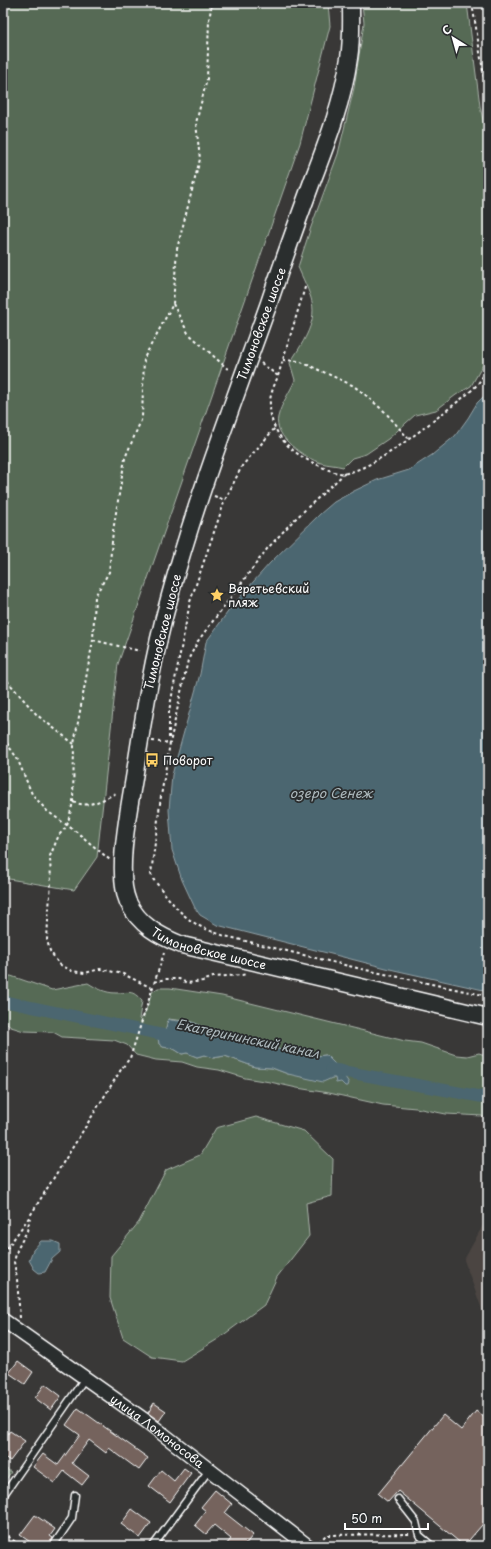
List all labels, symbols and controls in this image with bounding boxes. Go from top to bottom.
north arrow [433,18,473,58]
text: С [438,20,455,39]
street label: Тимоновское шоссе [232,265,290,383]
street label: Тимоновское шоссе [139,572,185,692]
place label: Веретьевский пляж [228,579,309,611]
place icon: Веретьевский пляж [209,587,225,603]
place label: Поворот [163,751,213,769]
bus stop icon: Поворот [144,752,160,768]
water label: озеро Сенеж [290,783,374,802]
street label: Тимоновское шоссе [148,923,268,974]
water label: Екатерининский канал [175,1014,321,1062]
street label: улица Ломоносова [107,1390,209,1472]
scale bar [345,1505,428,1531]
text: 50 m [351,1509,382,1527]

